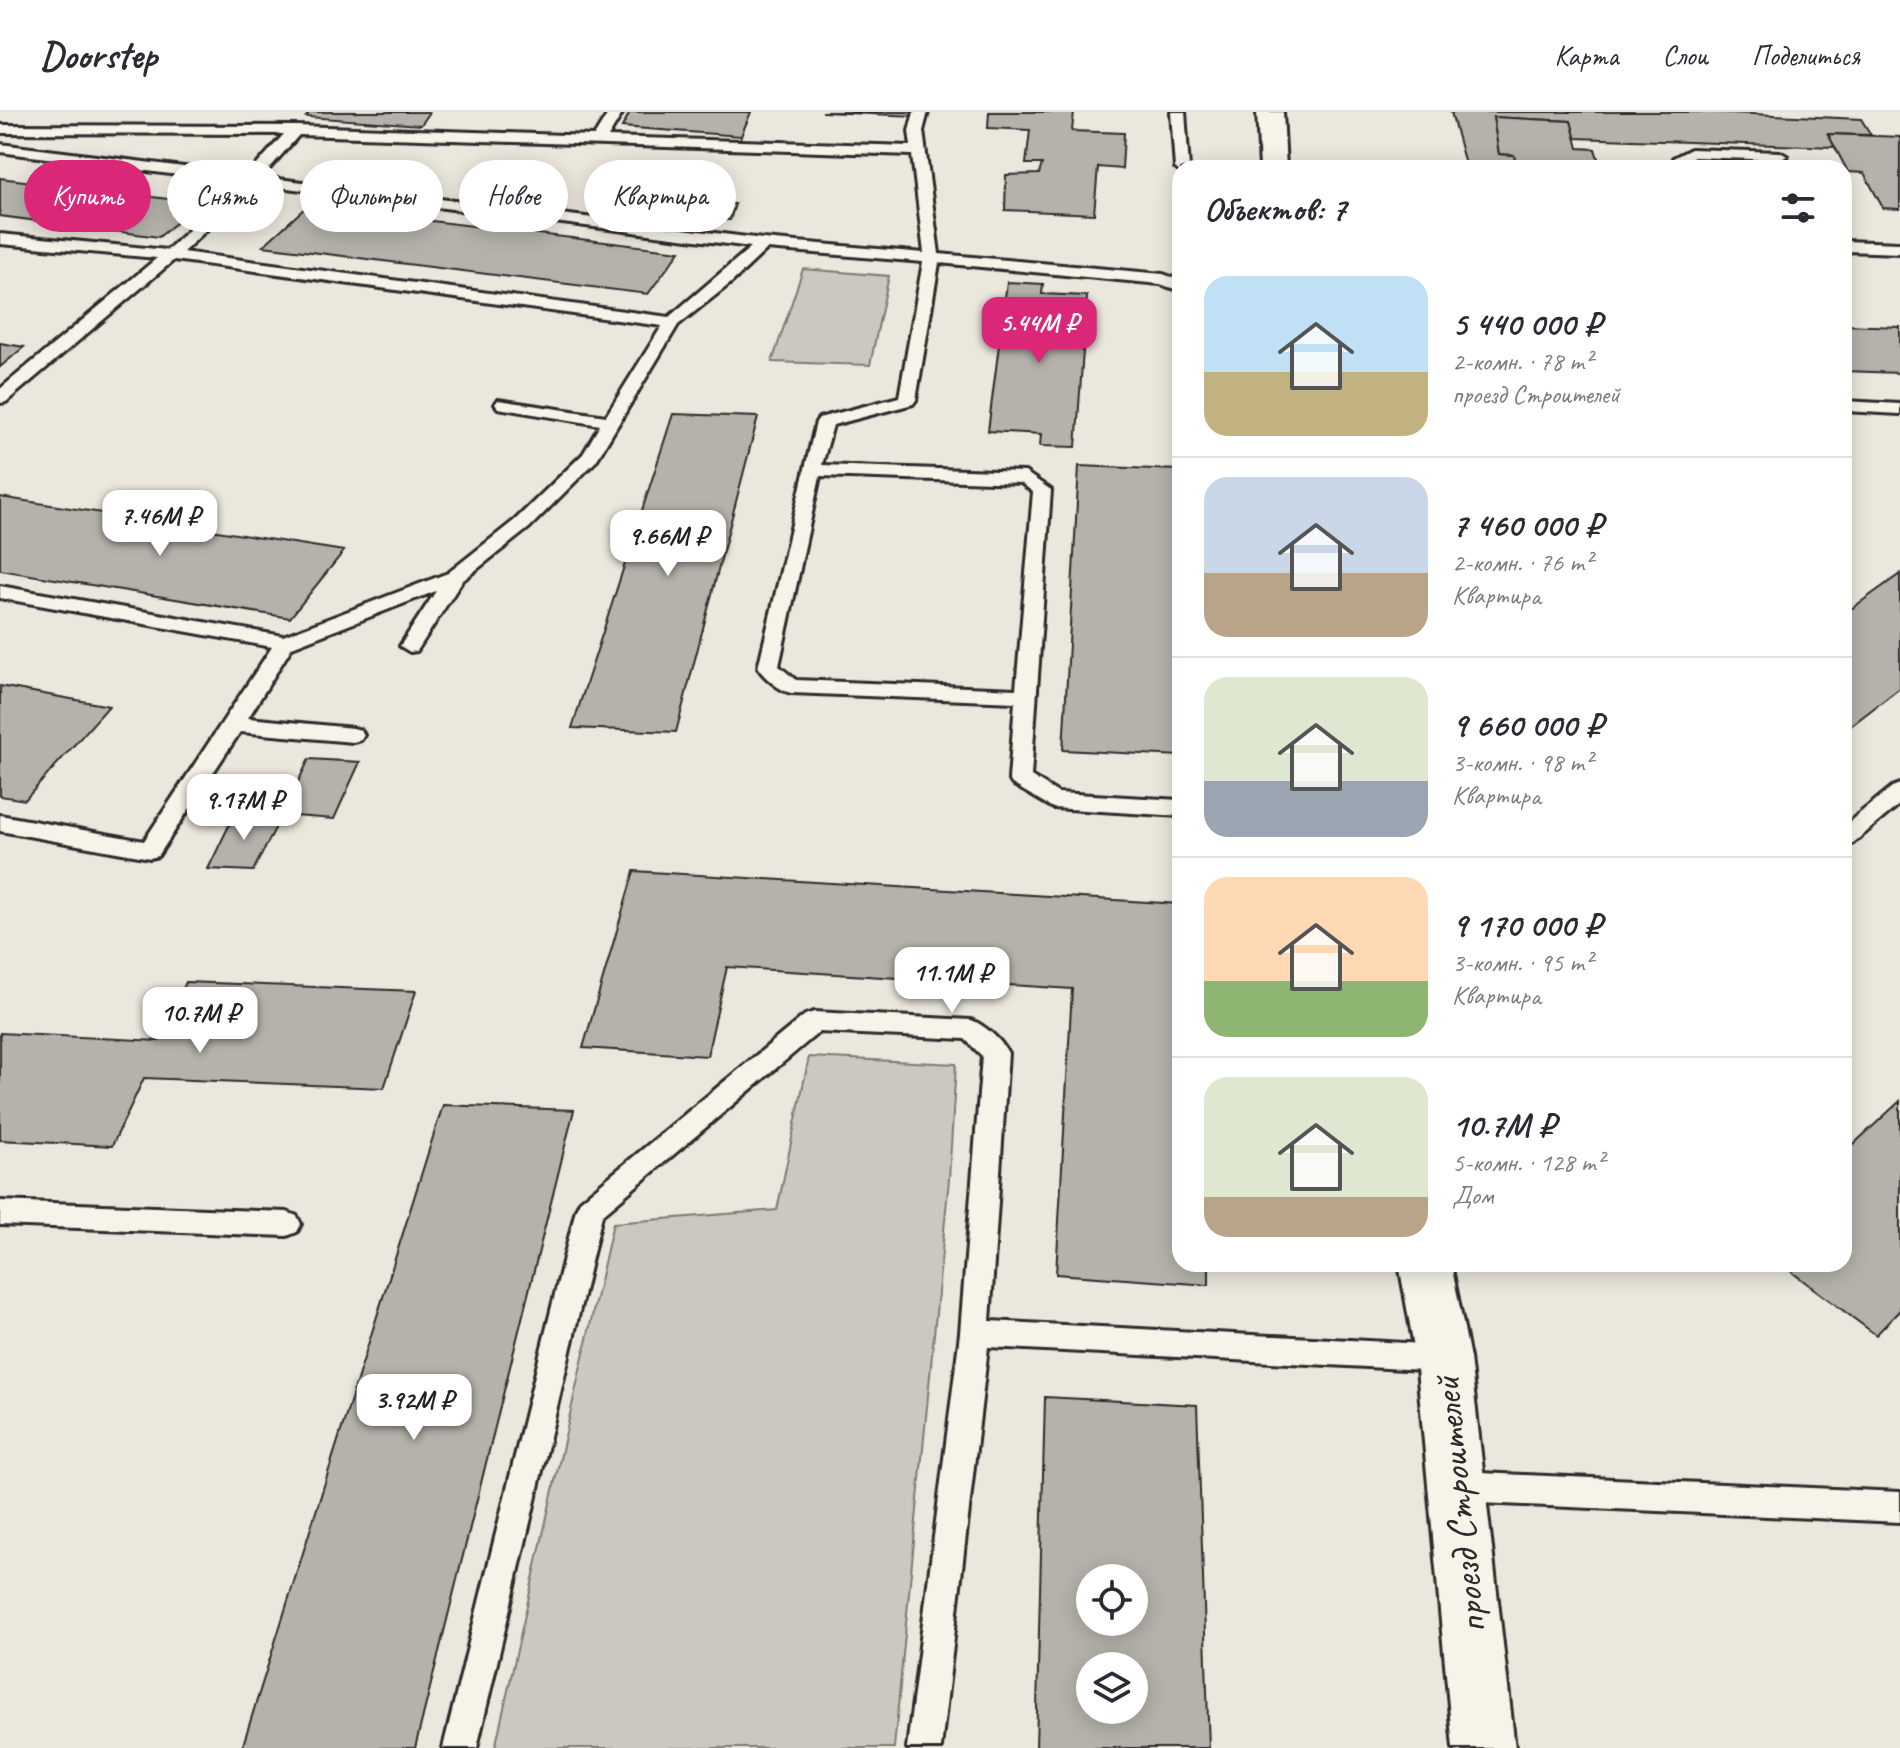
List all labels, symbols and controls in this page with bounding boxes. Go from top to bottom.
text: Doorstep [40,32,157,79]
text: Карта [1555,38,1619,73]
text: Слои [1663,38,1708,73]
text: Поделиться [1752,38,1860,73]
chip: Купить [24,160,151,232]
chip: Снять [167,160,284,232]
chip: Фильтры [300,160,443,232]
chip: Новое [459,160,568,232]
chip: Квартира [584,160,736,232]
icon: filters [1776,186,1820,230]
text: Объектов: 7 [1204,187,1346,230]
pin: 5.44M ₽ [965,297,1113,365]
text: 5 440 000 ₽ [1452,302,1601,345]
text: 5.44M ₽ [1000,306,1078,339]
icon: home [1268,308,1364,404]
text: 2-комн. · 78 m² [1452,345,1592,378]
text: проезд Строителей [1452,378,1620,411]
pin: 7.46M ₽ [86,490,234,558]
text: 7.46M ₽ [120,499,200,532]
text: 7 460 000 ₽ [1452,503,1602,546]
icon: home [1268,509,1364,605]
pin: 9.66M ₽ [594,510,742,578]
text: 9.66M ₽ [628,519,708,552]
text: 2-комн. · 76 m² [1452,546,1592,579]
text: Квартира [1452,579,1541,612]
text: 9 660 000 ₽ [1452,703,1602,746]
icon: home [1268,709,1364,805]
text: 3-комн. · 98 m² [1452,746,1592,779]
pin: 9.17M ₽ [170,774,318,842]
text: Квартира [1452,779,1541,812]
text: 9.17M ₽ [205,783,283,816]
text: 9 170 000 ₽ [1452,903,1601,946]
icon: home [1268,909,1364,1005]
text: 3-комн. · 95 m² [1452,946,1592,979]
pin: 11.1M ₽ [878,947,1026,1015]
text: 11.1M ₽ [913,956,991,989]
text: Квартира [1452,979,1541,1012]
pin: 10.7M ₽ [126,987,274,1055]
text: 10.7M ₽ [161,996,239,1029]
text: 10.7M ₽ [1452,1103,1555,1146]
icon: home [1268,1109,1364,1205]
text: 5-комн. · 128 m² [1452,1146,1604,1179]
text: Дом [1452,1179,1494,1212]
street label: проезд Строителей [1420,1372,1497,1636]
pin: 3.92M ₽ [340,1374,488,1442]
text: 3.92M ₽ [375,1383,453,1416]
map controls [1076,1564,1148,1724]
button: locate [1076,1564,1148,1636]
button: layers [1076,1652,1148,1724]

